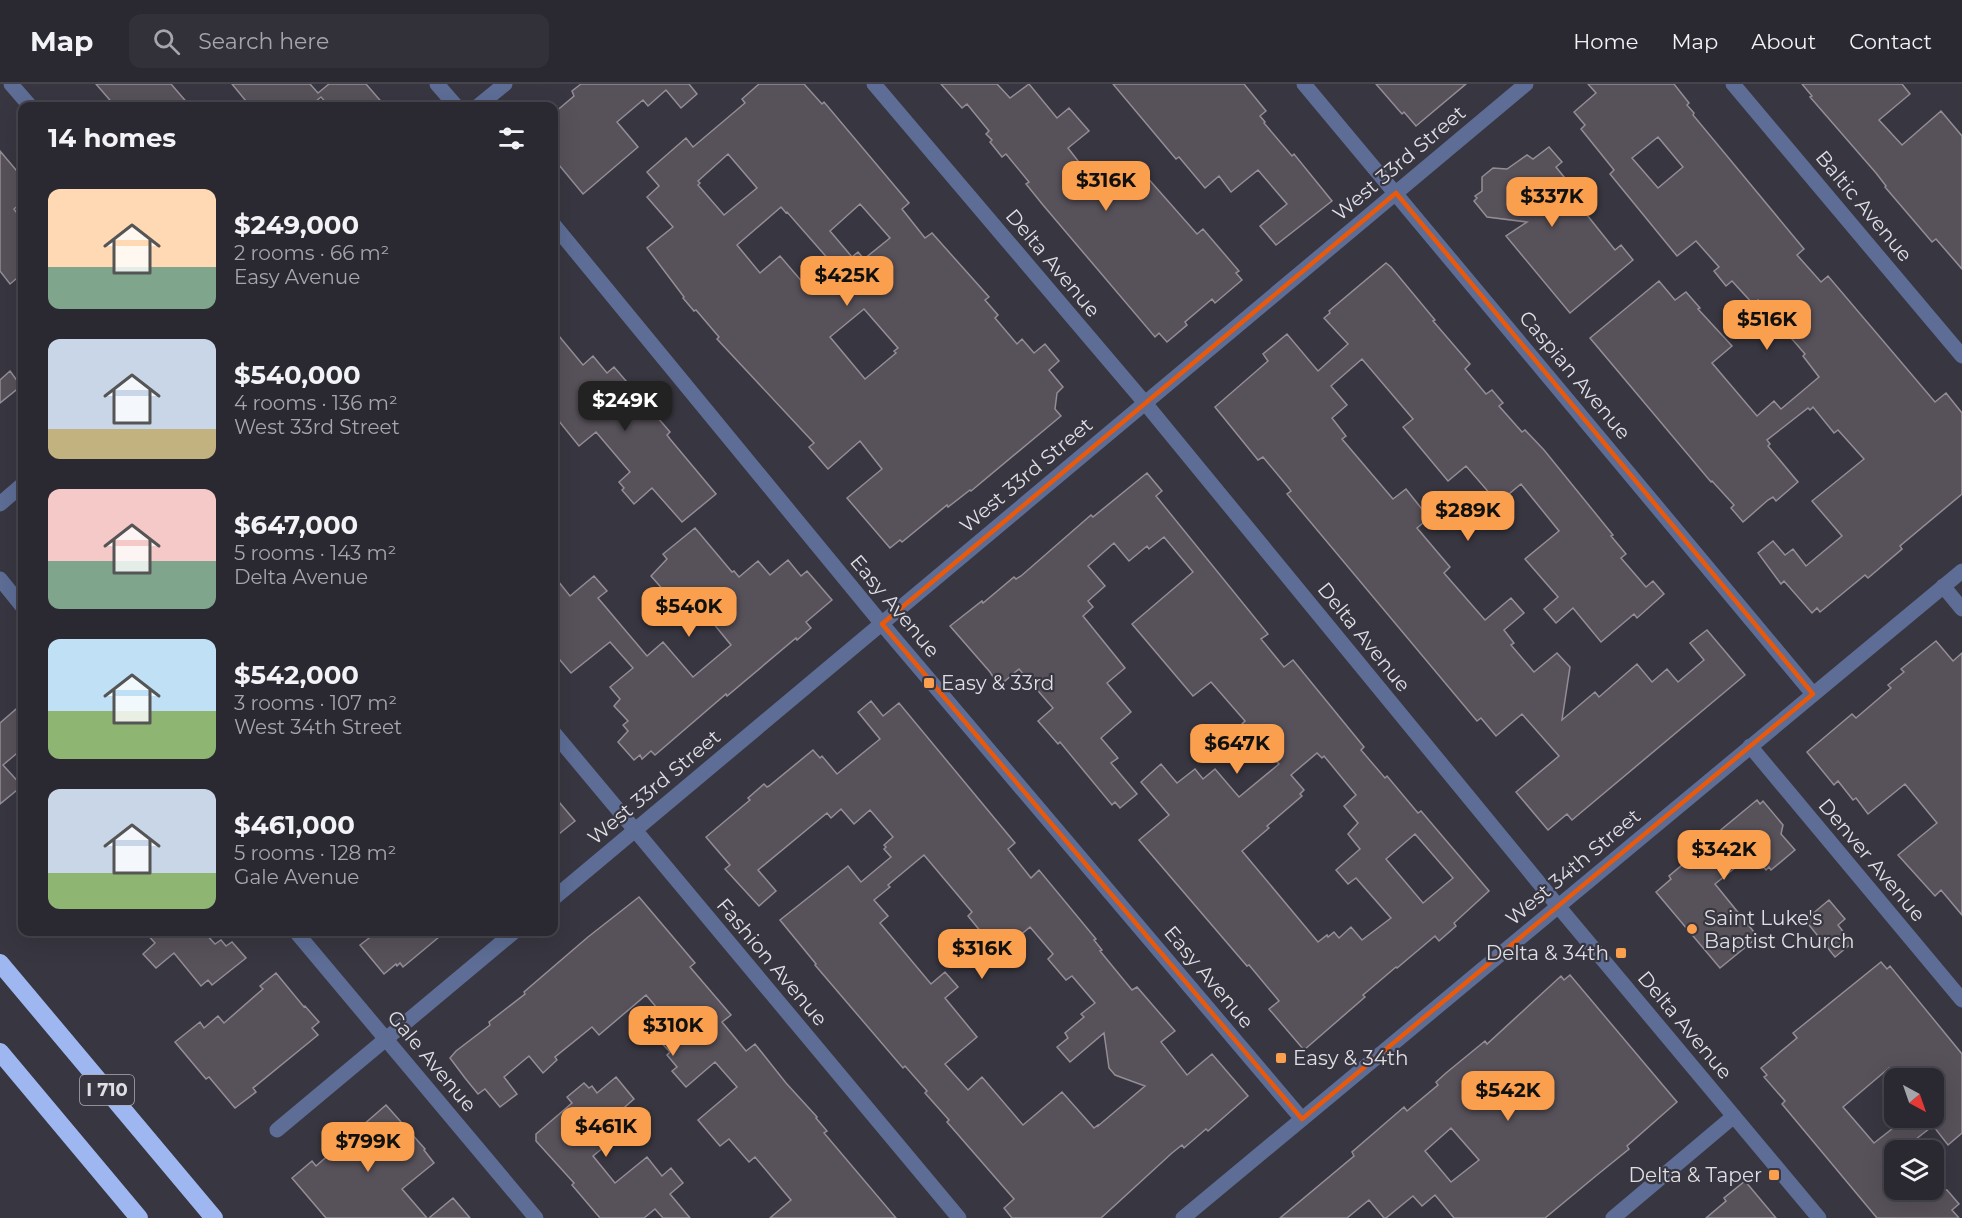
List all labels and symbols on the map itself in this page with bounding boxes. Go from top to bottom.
street label: West 33rd Street [1328,101,1470,225]
street label: Baltic Avenue [1811,146,1917,266]
pin: $316K [1064,161,1148,212]
pin: $337K [1510,177,1594,228]
street label: Delta Avenue [1001,204,1105,322]
pin: $425K [805,256,889,307]
pin: $516K [1725,300,1809,351]
street label: Caspian Avenue [1514,306,1636,444]
pin: $249K [583,381,667,432]
street label: West 33rd Street [955,413,1097,537]
pin: $289K [1426,491,1510,542]
street label: Easy Avenue [845,550,945,662]
street label: Delta Avenue [1312,577,1416,697]
pin: $540K [647,587,731,638]
place label: Easy & 33rd [941,671,1054,695]
marker: Easy & 33rd [922,676,936,690]
pin: $647K [1195,724,1279,775]
street label: West 33rd Street [583,725,725,849]
street label: Denver Avenue [1814,794,1930,926]
street label: West 34th Street [1501,804,1645,930]
pin: $342K [1682,830,1766,881]
street label: Fashion Avenue [712,893,832,1031]
place label: Saint Luke's Baptist Church [1704,906,1855,953]
street label: Easy Avenue [1159,921,1259,1033]
marker: Saint Luke's Baptist Church [1685,922,1699,936]
pin: $316K [940,929,1024,980]
place label: Delta & 34th [1486,941,1609,965]
marker: Delta & 34th [1614,946,1628,960]
street label: Delta Avenue [1633,966,1737,1084]
street label: Gale Avenue [382,1005,482,1117]
pin: $310K [631,1006,715,1057]
place label: Easy & 34th [1293,1046,1409,1070]
marker: Easy & 34th [1274,1051,1288,1065]
north arrow [1884,1068,1944,1128]
pin: $542K [1466,1071,1550,1122]
road number: I 710 [80,1075,134,1105]
pin: $461K [564,1107,648,1158]
pin: $799K [326,1122,410,1173]
place label: Delta & Taper [1628,1163,1762,1187]
marker: Delta & Taper [1767,1168,1781,1182]

